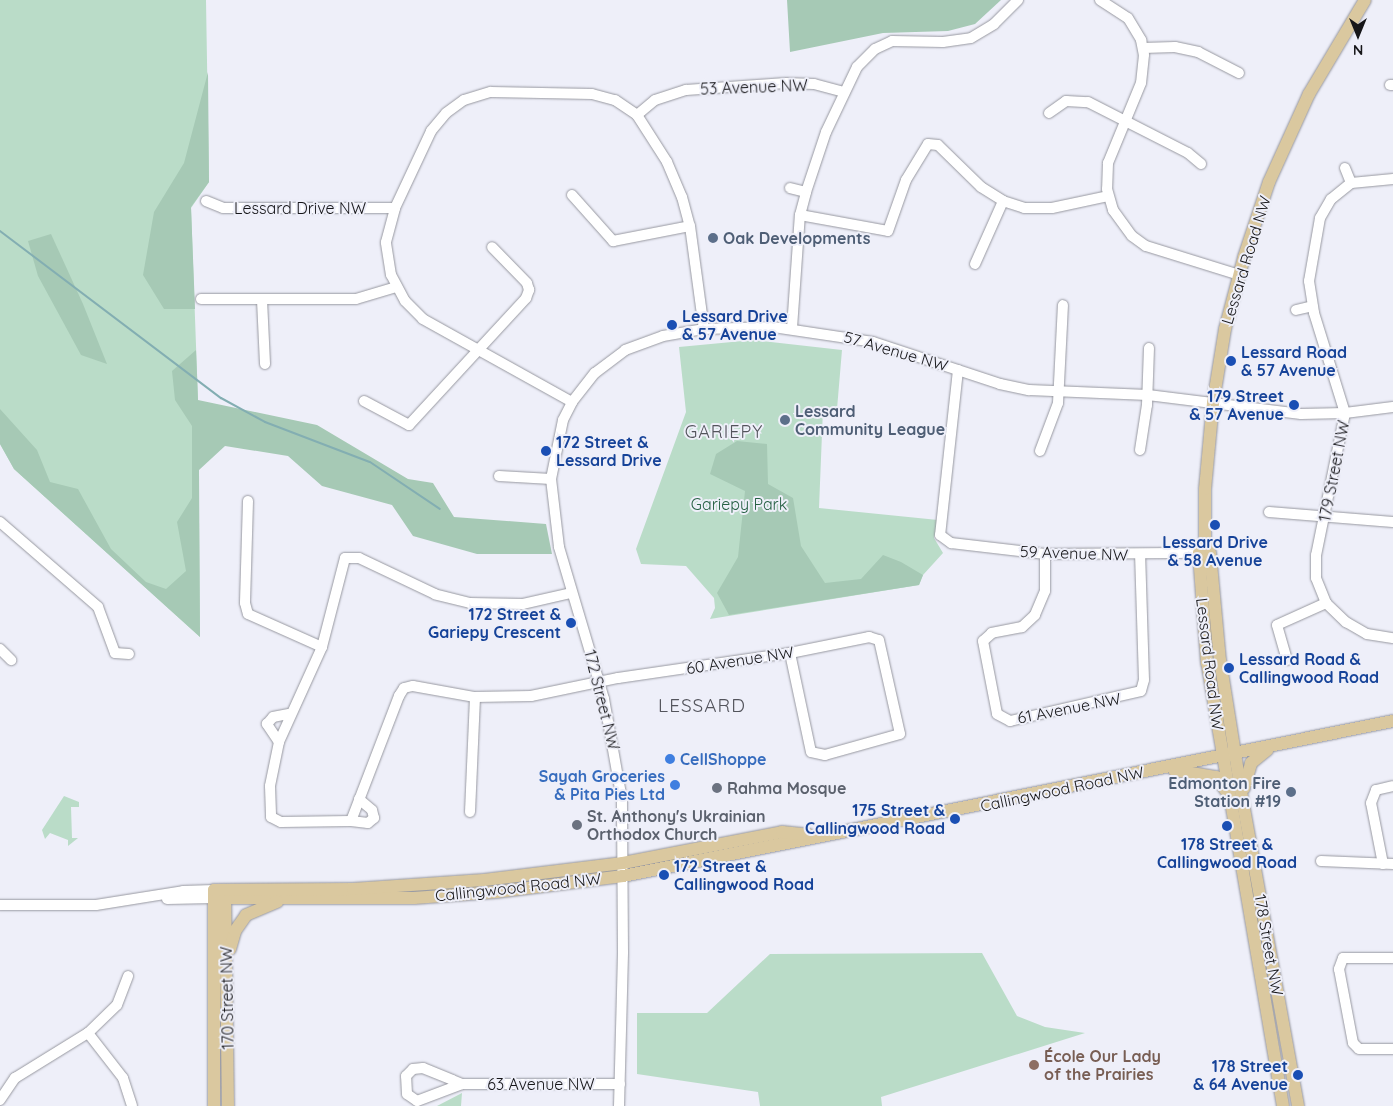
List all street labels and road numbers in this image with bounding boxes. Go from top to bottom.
street label: 53 Avenue NW [700,76,808,98]
street label: Lessard Road NW [1217,193,1275,327]
street label: Lessard Drive NW [234,198,366,218]
street label: 57 Avenue NW [842,327,950,375]
street label: 179 Street NW [1315,419,1353,523]
street label: 59 Avenue NW [1020,542,1128,564]
street label: Lessard Road NW [1192,597,1228,731]
street label: 60 Avenue NW [685,642,795,678]
street label: 172 Street NW [580,648,624,752]
street label: 61 Avenue NW [1016,689,1122,727]
street label: Callingwood Road NW [978,762,1146,816]
street label: Callingwood Road NW [434,869,602,905]
street label: 178 Street NW [1251,893,1287,997]
street label: 170 Street NW [217,946,237,1050]
street label: 63 Avenue NW [487,1074,595,1094]

